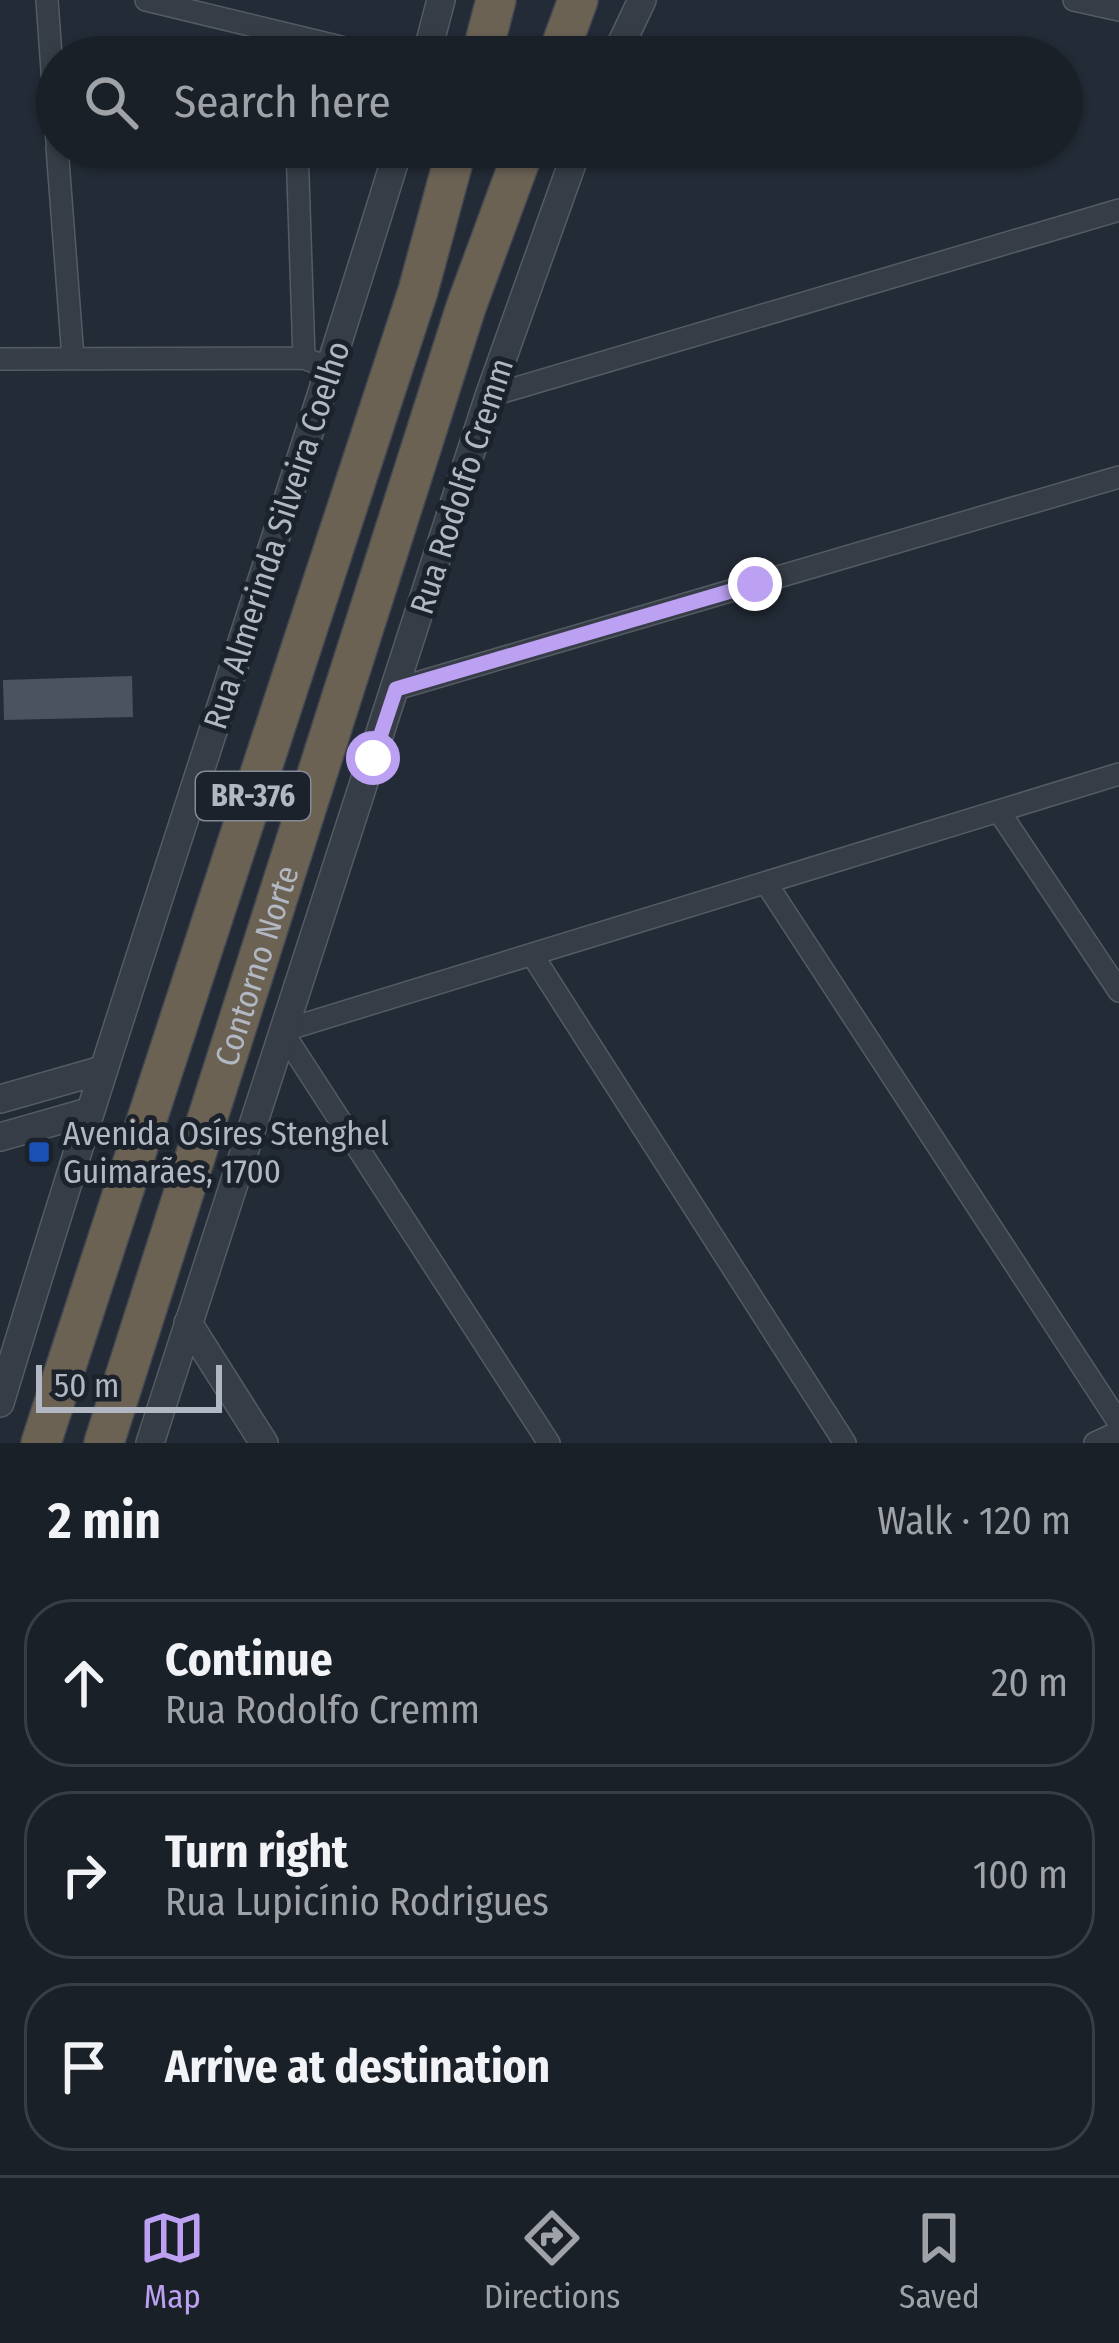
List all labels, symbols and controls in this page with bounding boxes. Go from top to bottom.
search box [36,36,1083,168]
icon: search [78,69,144,135]
text: Search here [174,75,391,129]
street label: Rua Almerinda Silveira Coelho [195,336,359,734]
street label: Rua Rodolfo Cremm [402,353,522,619]
route end [728,557,782,611]
route start [346,731,400,785]
road number: BR-376 [196,772,310,820]
street label: Contorno Norte [206,861,308,1071]
place label: Avenida Osíres Stenghel Guimarães, 1700 [63,1114,389,1192]
marker: Avenida Osíres Stenghel Guimarães, 1700 [26,1139,52,1165]
scale bar [36,1359,222,1412]
text: 50 m [54,1366,119,1406]
text: 2 min [48,1490,161,1552]
text: Walk · 120 m [877,1498,1071,1544]
text: Continue [165,1633,333,1687]
icon: ahead [51,1650,117,1716]
text: 20 m [991,1660,1068,1706]
text: Rua Rodolfo Cremm [165,1687,480,1733]
text: Turn right [165,1825,348,1879]
icon: right [51,1842,117,1908]
text: 100 m [973,1852,1068,1898]
text: Rua Lupicínio Rodrigues [165,1879,549,1925]
icon: arrive [51,2034,117,2100]
text: Arrive at destination [165,2040,550,2094]
tab: Map [139,2205,205,2317]
tab: Directions [484,2205,620,2317]
tab: Saved [899,2205,980,2317]

